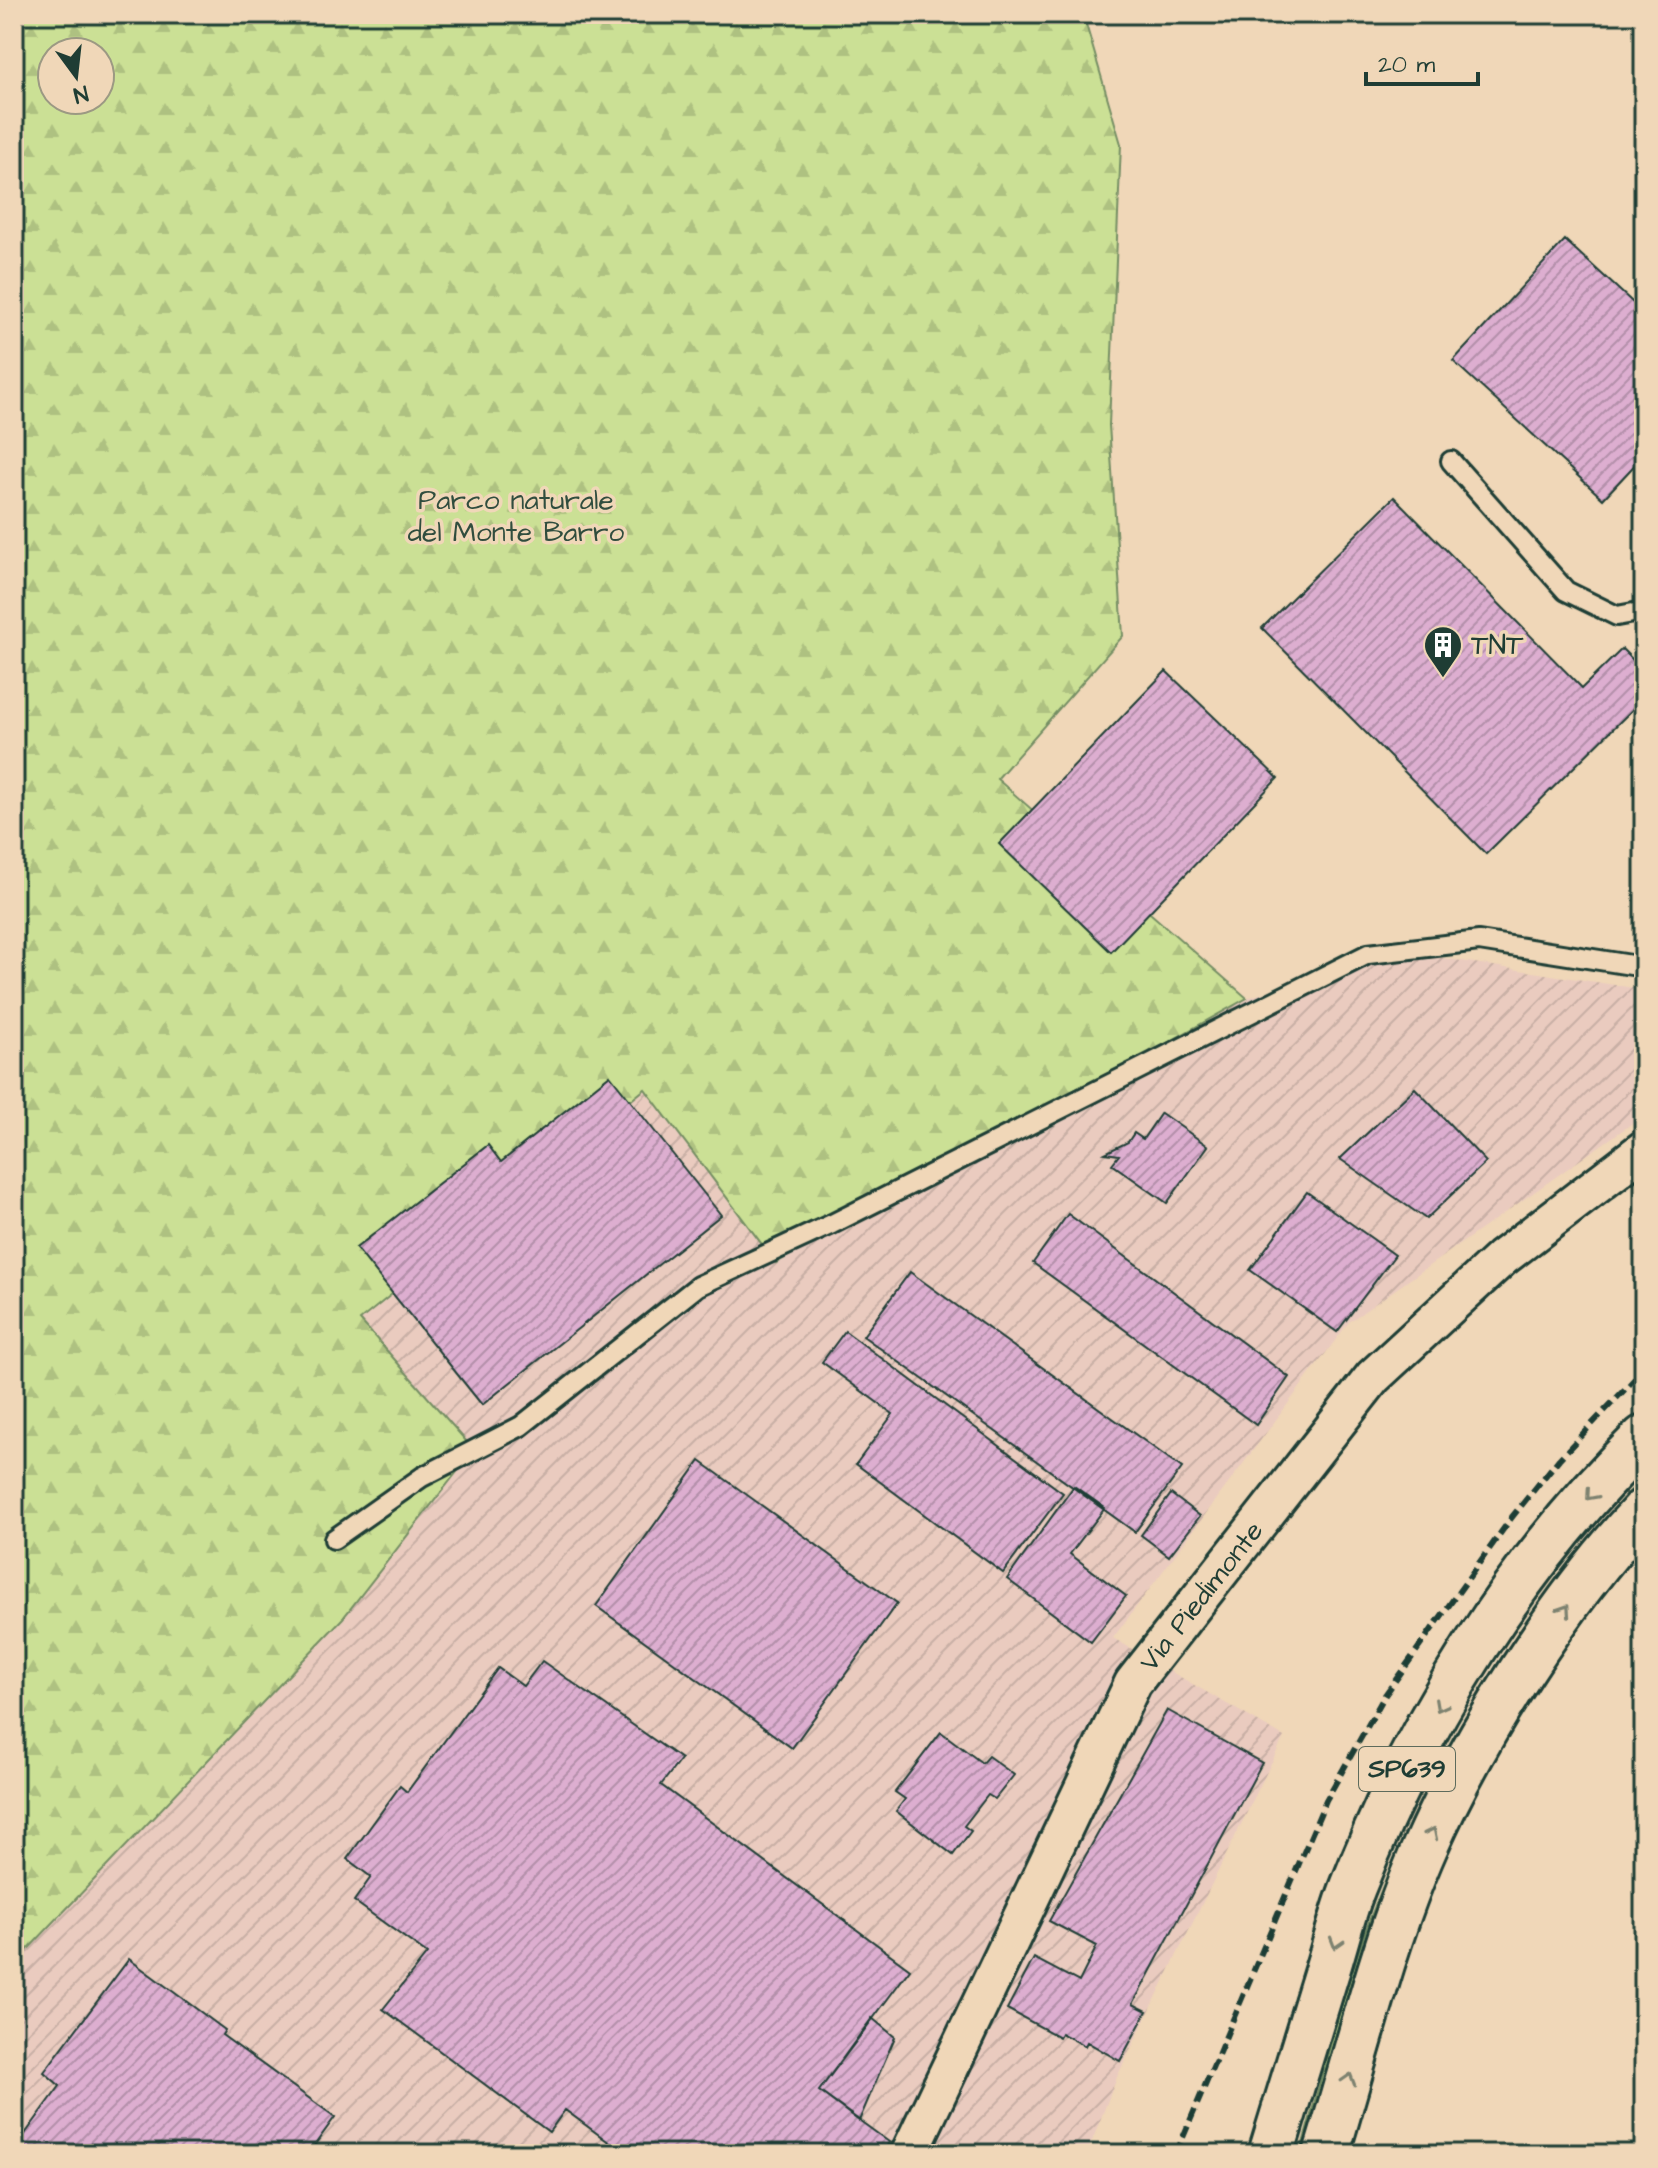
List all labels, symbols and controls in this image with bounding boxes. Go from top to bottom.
north arrow [36,36,116,116]
scale bar [1366,36,1478,86]
text: 20 m [1378,48,1435,82]
text: N [70,77,91,111]
park label: Parco naturale del Monte Barro [408,481,625,552]
building icon: TNT [1422,624,1464,679]
place label: TNT [1471,626,1524,665]
one-way arrow [1586,1486,1601,1501]
street label: Via Piedimonte [1130,1513,1272,1679]
one-way arrow [1555,1604,1570,1619]
one-way arrow [1434,1697,1450,1712]
road number: SP639 [1359,1747,1455,1791]
one-way arrow [1422,1827,1438,1842]
one-way arrow [1329,1936,1345,1950]
one-way arrow [1340,2073,1356,2087]

